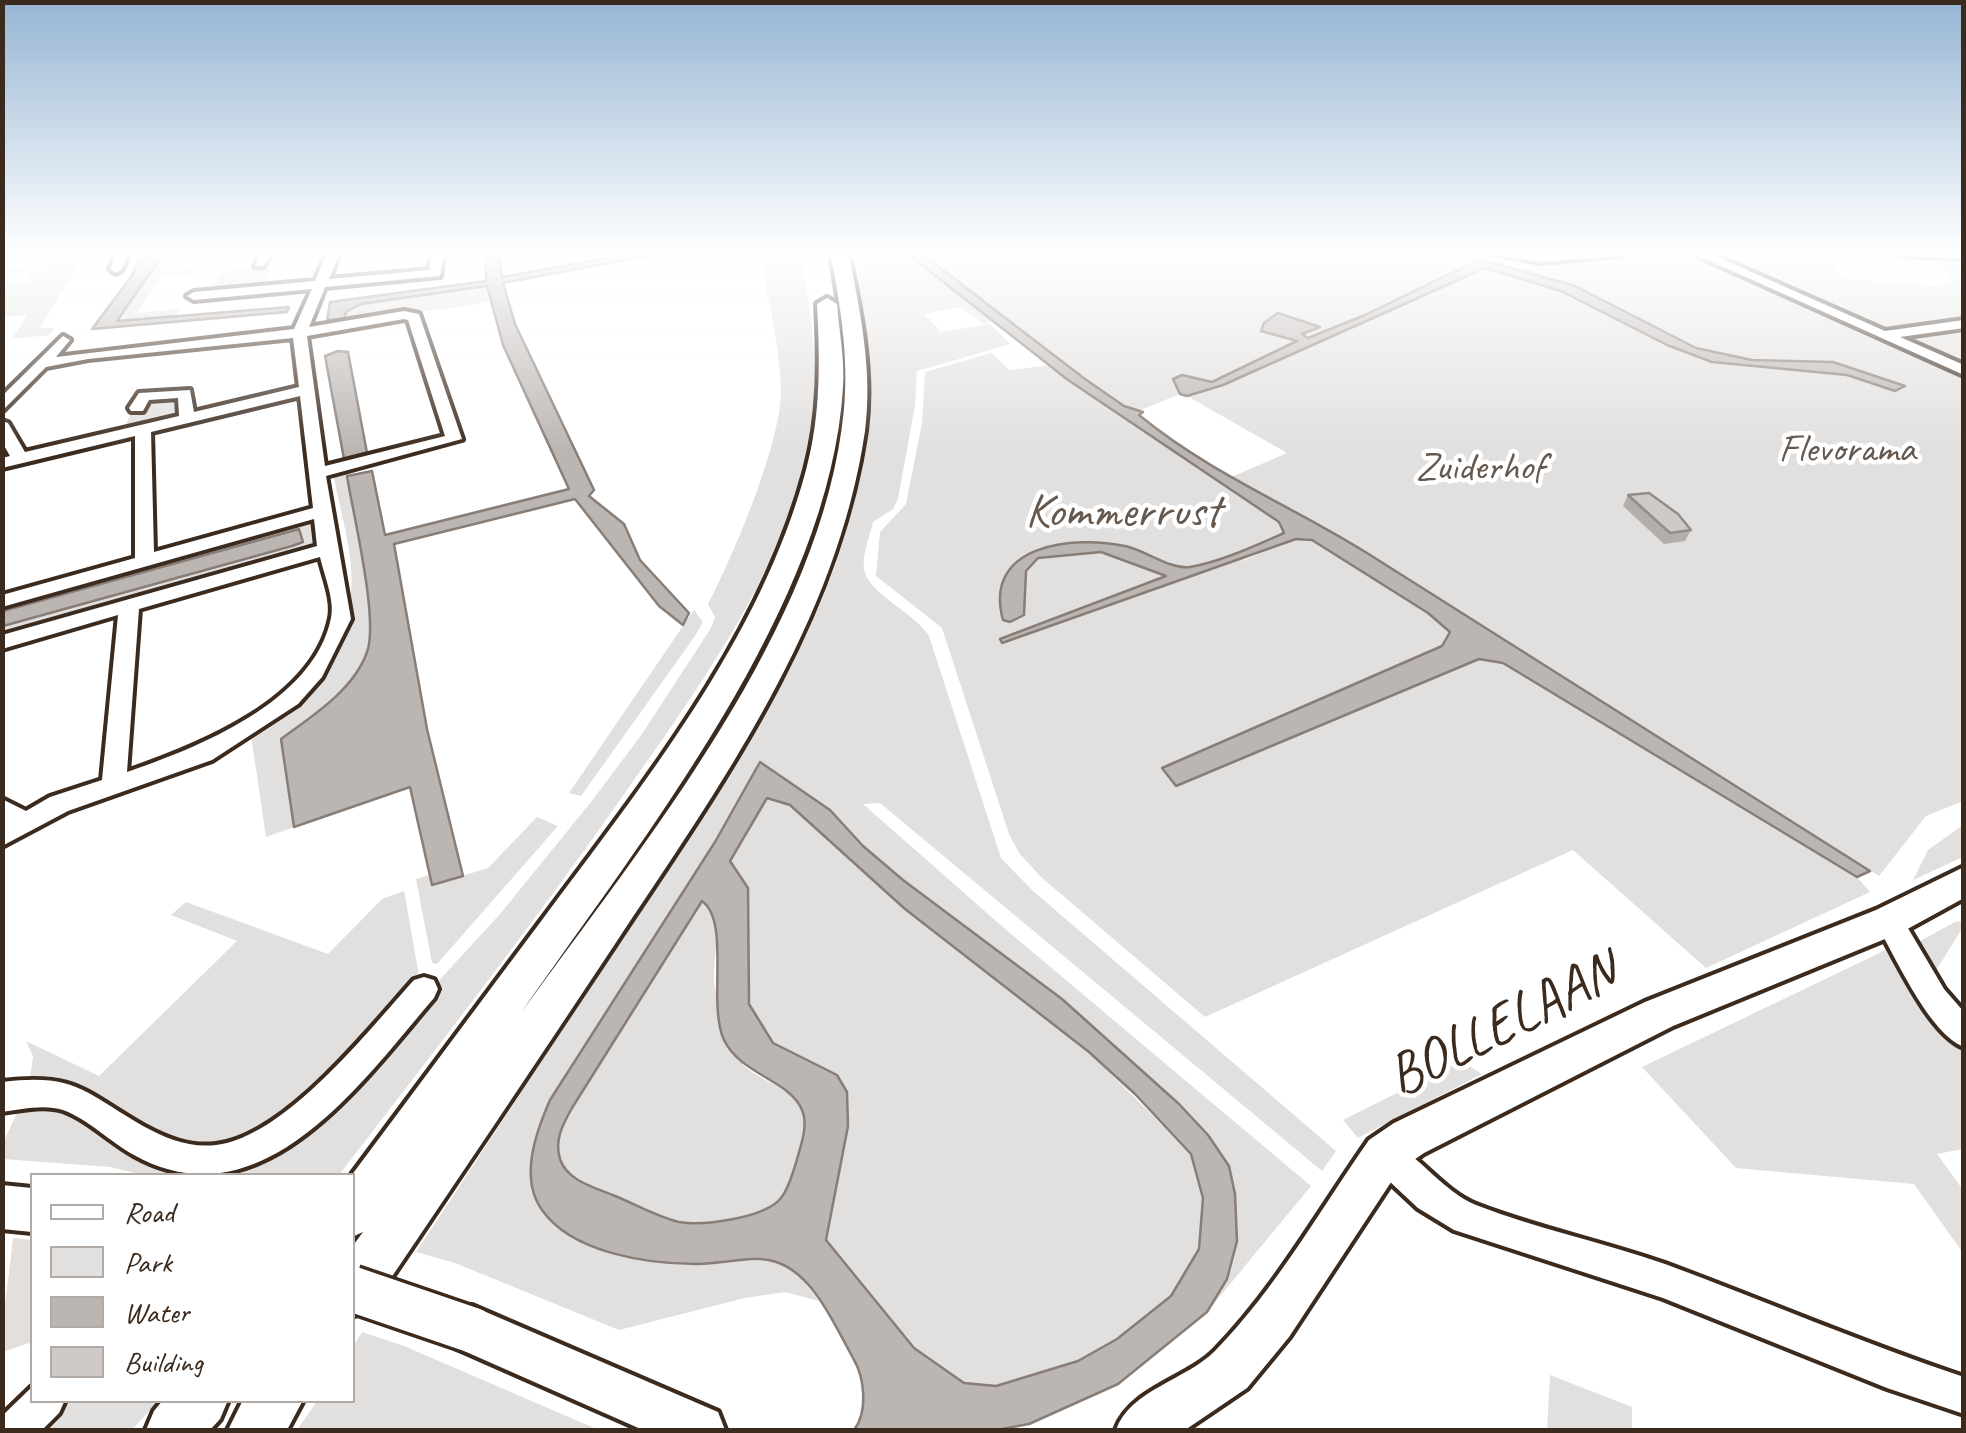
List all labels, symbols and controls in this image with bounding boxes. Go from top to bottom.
park label: Flevorama [1779,427,1915,475]
park label: Zuiderhof [1416,445,1544,493]
park label: Kommerrust [1026,484,1220,542]
street label: BOLLELAAN [1376,938,1630,1114]
legend [30,1173,355,1403]
text: Road [124,1193,174,1231]
text: Park [124,1243,172,1281]
text: Water [124,1293,189,1331]
text: Building [124,1343,203,1381]

